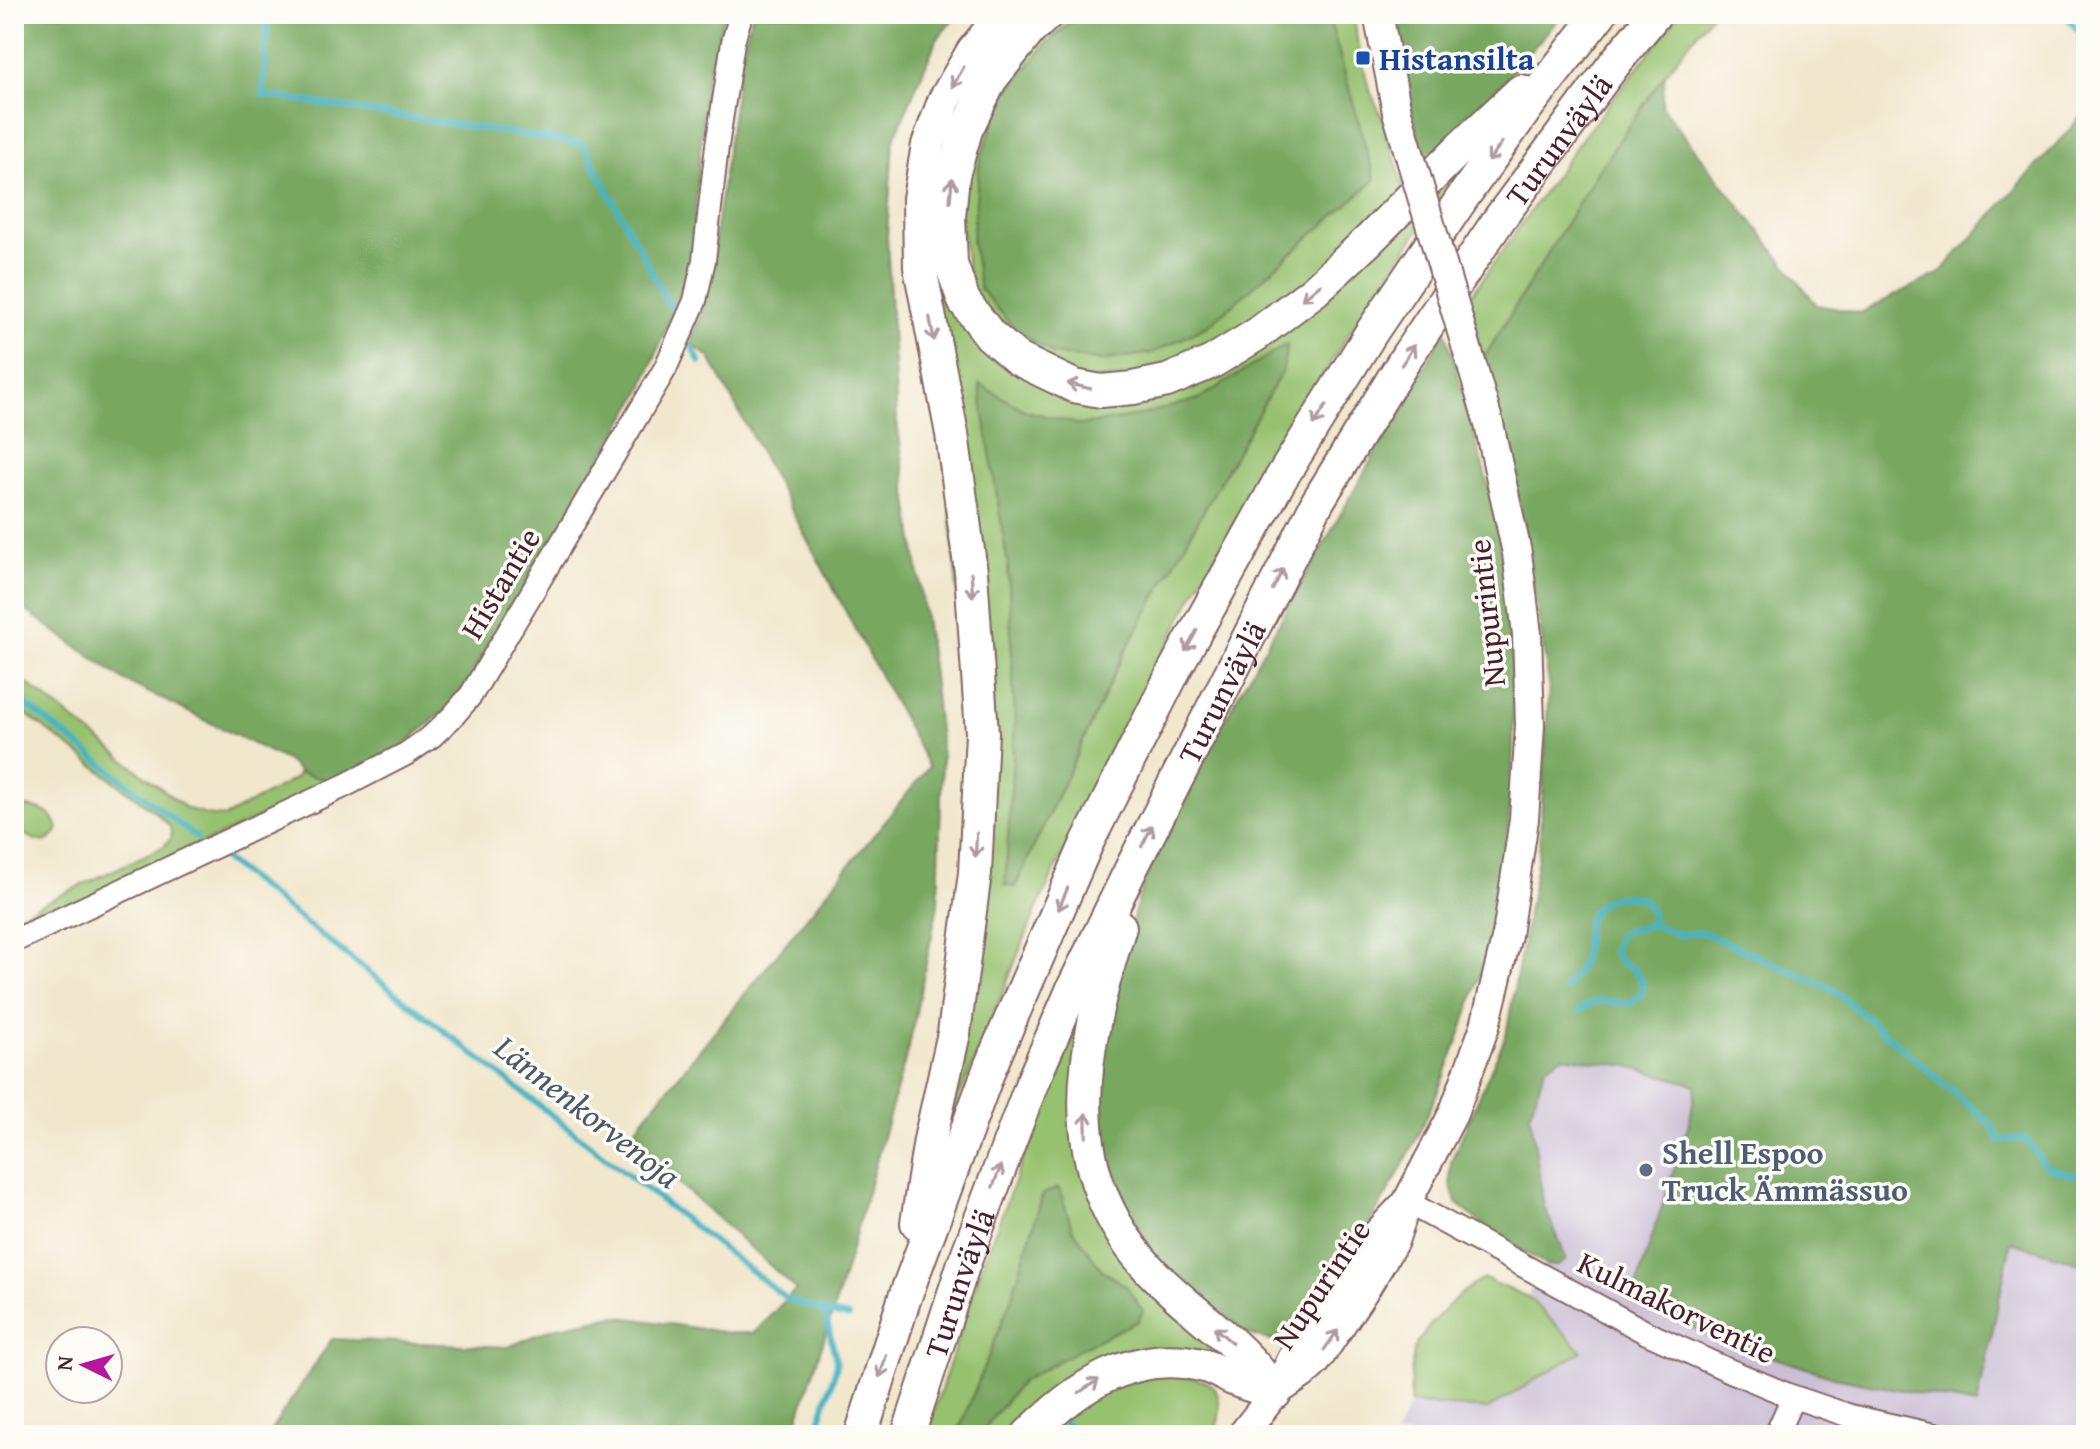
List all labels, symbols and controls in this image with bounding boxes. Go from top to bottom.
place label: Histansilta [1379,35,1535,82]
marker: Histansilta [1354,49,1372,67]
street label: Turunväylä [1493,64,1623,216]
one-way arrow [950,65,966,88]
one-way arrow [1487,141,1504,162]
one-way arrow [944,177,959,204]
one-way arrow [1301,283,1322,301]
one-way arrow [926,315,941,341]
one-way arrow [1400,344,1417,366]
one-way arrow [1066,377,1092,392]
one-way arrow [1312,403,1328,426]
street label: Histantie [448,518,552,648]
street label: Nupurintie [1455,537,1517,689]
one-way arrow [1271,568,1286,592]
one-way arrow [965,571,980,598]
street label: Turunväylä [1165,612,1277,771]
one-way arrow [1183,629,1199,652]
one-way arrow [1140,824,1156,848]
one-way arrow [968,831,983,858]
one-way arrow [1055,887,1070,911]
water label: Lännenkorvenoja [484,1022,692,1200]
one-way arrow [1078,1112,1094,1139]
place label: Shell Espoo Truck Ämmässuo [1662,1129,1908,1213]
marker: Shell Espoo Truck Ämmässuo [1637,1161,1655,1179]
one-way arrow [991,1164,1005,1189]
street label: Turunväylä [911,1202,1006,1364]
street label: Nupurintie [1260,1209,1382,1359]
street label: Kulmakorventie [1570,1239,1784,1375]
north arrow [44,1325,124,1405]
one-way arrow [1213,1327,1234,1345]
one-way arrow [1323,1330,1339,1352]
one-way arrow [875,1353,889,1378]
text: N [47,1354,81,1372]
one-way arrow [1077,1378,1100,1394]

